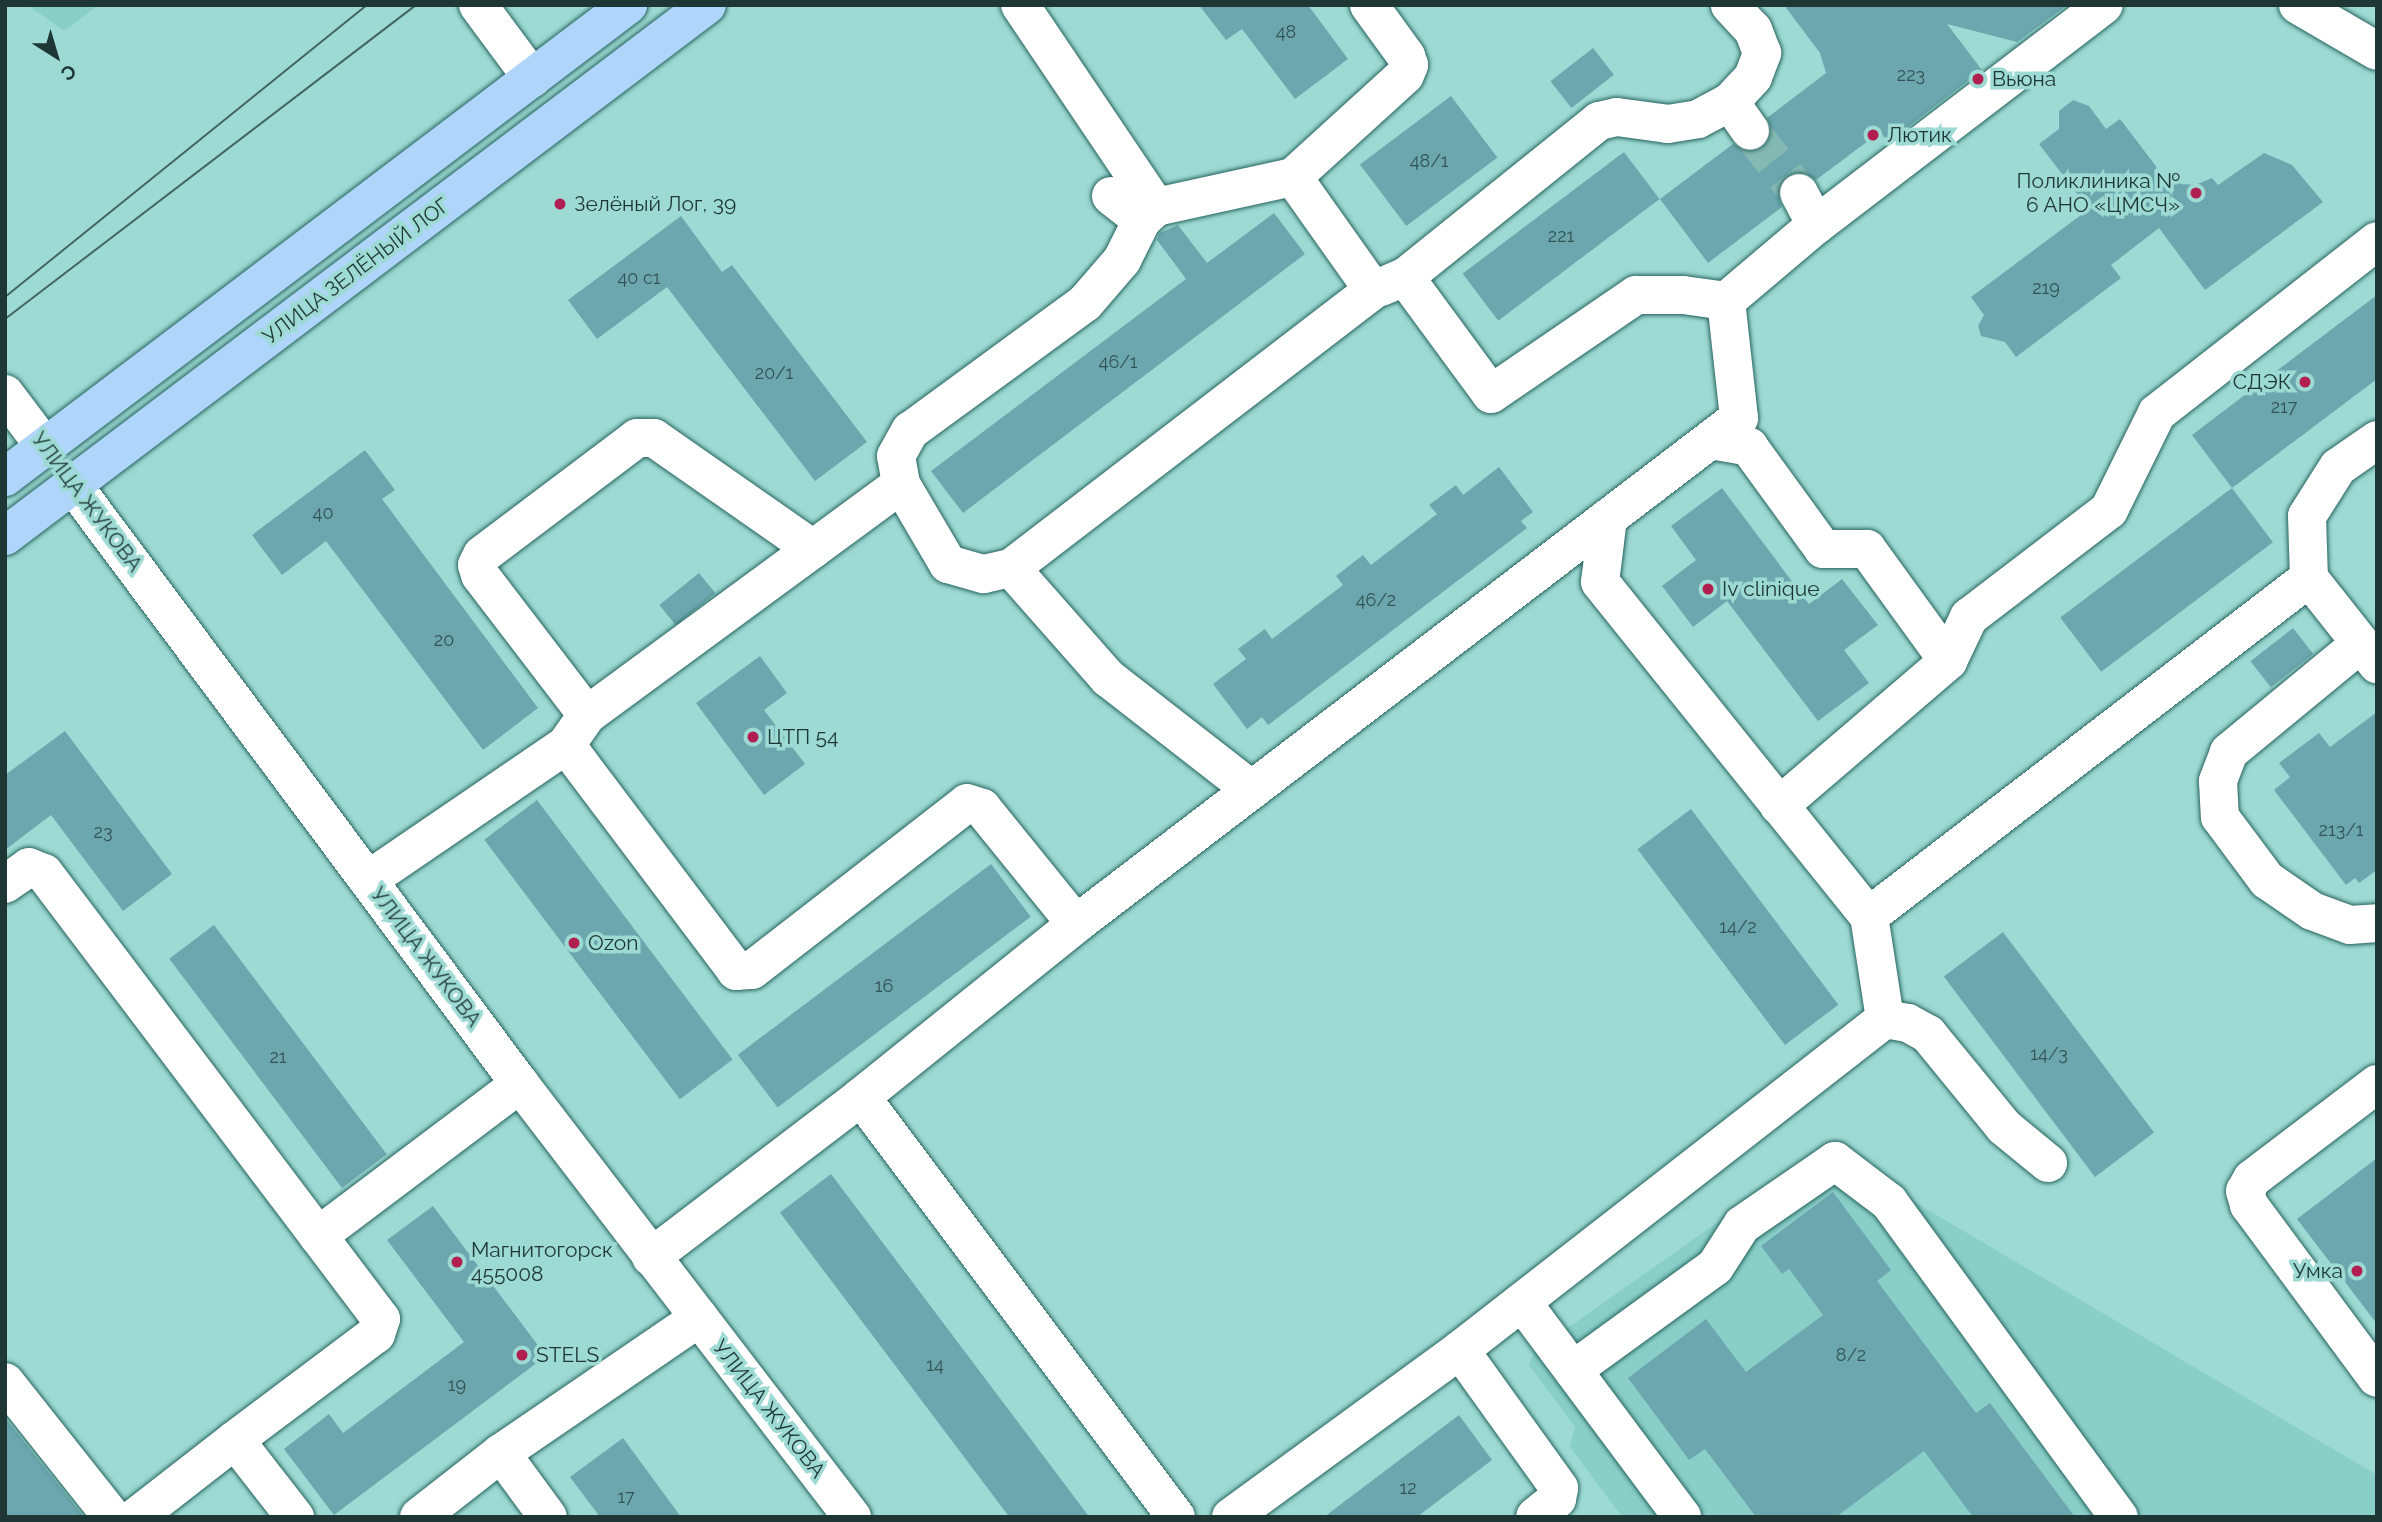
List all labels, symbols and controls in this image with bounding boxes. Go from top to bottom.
north arrow [21,21,91,91]
house number: 48 [1276,21,1296,43]
text: С [57,60,80,85]
house number: 223 [1897,64,1925,86]
place label: Вьюна [1992,66,2056,92]
marker: Вьюна [1970,71,1986,87]
place label: Лютик [1887,122,1952,148]
marker: Лютик [1865,127,1881,143]
house number: 48/1 [1410,150,1448,172]
place label: Поликлиника № 6 АНО «ЦМСЧ» [2016,168,2180,218]
marker: Поликлиника № 6 АНО «ЦМСЧ» [2186,183,2206,203]
place label: Зелёный Лог, 39 [574,191,736,217]
street label: УЛИЦА ЗЕЛЁНЫЙ ЛОГ [257,192,455,350]
marker: Зелёный Лог, 39 [552,196,568,212]
house number: 221 [1548,225,1574,247]
house number: 40 с1 [617,267,661,289]
house number: 219 [2032,277,2060,299]
house number: 46/1 [1099,351,1137,373]
house number: 20/1 [755,362,793,384]
place label: СДЭК [2233,369,2291,395]
marker: СДЭК [2297,374,2313,390]
house number: 217 [2271,396,2297,418]
street label: УЛИЦА ЖУКОВА [26,427,148,577]
house number: 40 [313,502,333,524]
place label: Iv clinique [1722,576,1820,602]
marker: Iv clinique [1700,581,1716,597]
house number: 46/2 [1356,589,1396,611]
house number: 20 [434,629,454,651]
place label: ЦТП 54 [767,724,838,750]
marker: ЦТП 54 [745,729,761,745]
house number: 213/1 [2319,819,2363,841]
house number: 23 [94,821,112,843]
street label: УЛИЦА ЖУКОВА [365,882,487,1032]
house number: 14/2 [1719,916,1757,938]
place label: Ozon [588,930,639,956]
marker: Ozon [566,935,582,951]
house number: 16 [875,975,893,997]
house number: 14/3 [2030,1043,2068,1065]
house number: 21 [269,1046,287,1068]
place label: Магнитогорск 455008 [471,1237,613,1287]
marker: Магнитогорск 455008 [449,1254,465,1270]
place label: Умка [2293,1258,2343,1284]
marker: Умка [2349,1263,2365,1279]
street label: УЛИЦА ЖУКОВА [707,1335,831,1483]
place label: STELS [536,1342,599,1368]
house number: 8/2 [1836,1344,1866,1366]
marker: STELS [514,1347,530,1363]
house number: 14 [926,1354,944,1376]
house number: 19 [448,1374,466,1396]
house number: 12 [1399,1477,1417,1499]
house number: 17 [617,1486,635,1508]

